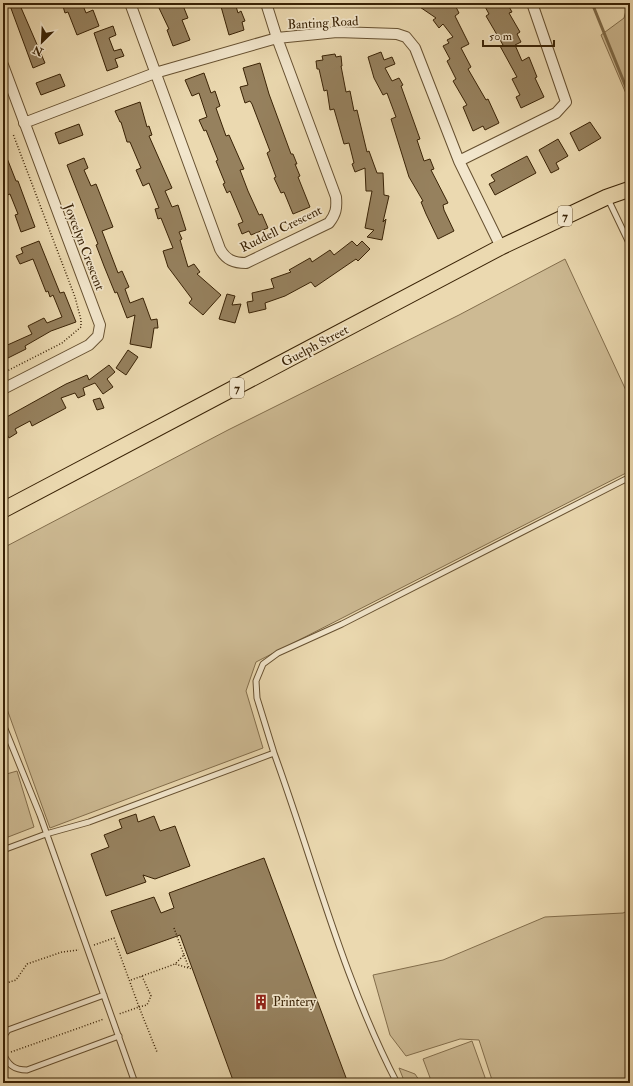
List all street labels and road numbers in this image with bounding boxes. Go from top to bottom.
street label: Banting Road [287,13,360,33]
street label: Joycelyn Crescent [59,200,108,293]
street label: Ruddell Crescent [237,202,325,256]
road number: 7 [558,206,572,226]
street label: Guelph Street [279,322,352,371]
road number: 7 [230,378,244,398]

